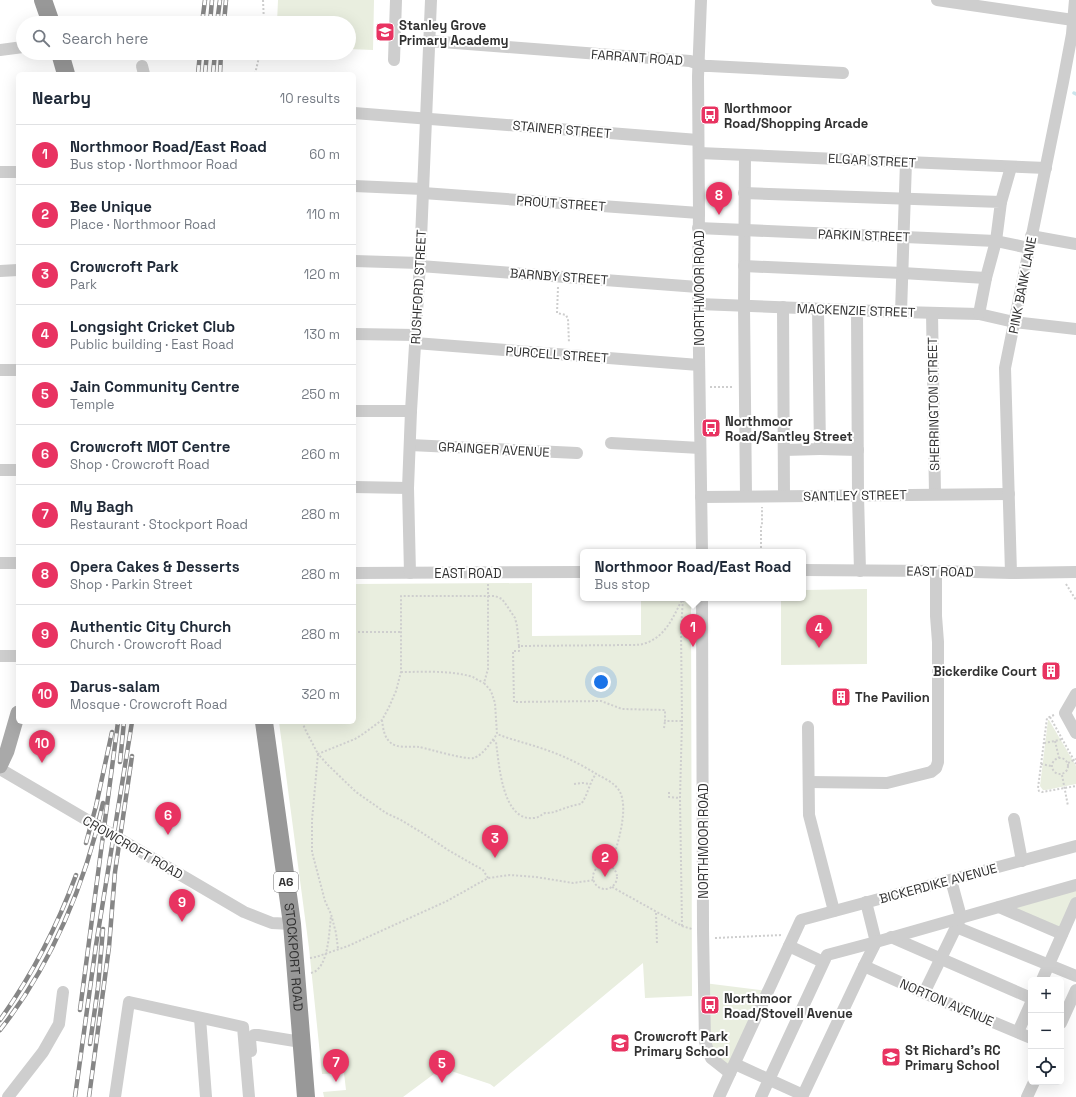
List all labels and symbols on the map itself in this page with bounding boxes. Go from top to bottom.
place label: Stanley Grove Primary Academy [399,17,508,49]
school or university icon: Stanley Grove Primary Academy [374,21,396,43]
street label: FARRANT ROAD [590,46,684,69]
place label: Northmoor Road/Shopping Arcade [724,100,868,132]
bus stop icon: Northmoor Road/Shopping Arcade [699,104,721,126]
street label: STAINER STREET [512,117,612,142]
street label: ELGAR STREET [827,150,917,171]
pin: 8 [706,182,732,215]
street label: PROUT STREET [516,192,607,215]
street label: PARKIN STREET [818,225,911,246]
street label: RUSHFORD STREET [407,229,430,345]
street label: NORTHMOOR ROAD [691,230,708,346]
street label: PINK BANK LANE [1005,235,1040,335]
street label: BARNBY STREET [509,265,609,288]
street label: MACKENZIE STREET [796,300,916,321]
street label: SHERRINGTON STREET [924,337,943,471]
street label: PURCELL STREET [505,342,609,367]
place label: Northmoor Road/Santley Street [725,413,853,445]
bus stop icon: Northmoor Road/Santley Street [700,417,722,439]
street label: GRAINGER AVENUE [438,438,550,461]
street label: SANTLEY STREET [803,486,907,505]
street label: EAST ROAD [906,562,974,581]
street label: EAST ROAD [434,565,502,582]
pin: 1 [680,614,706,647]
pin: 4 [806,615,832,648]
building icon: Bickerdike Court [1040,660,1062,682]
place label: Bickerdike Court [933,663,1037,680]
your location [591,672,611,692]
building icon: The Pavilion [830,686,852,708]
place label: The Pavilion [855,689,930,706]
pin: 10 [29,730,55,763]
street label: NORTHMOOR ROAD [695,783,712,899]
pin: 6 [155,802,181,835]
street label: CROWCROFT ROAD [80,812,186,883]
pin: 3 [482,825,508,858]
pin: 2 [592,844,618,877]
street label: BICKERDIKE AVENUE [877,860,999,907]
road number: A6 [274,872,298,892]
pin: 9 [169,889,195,922]
street label: STOCKPORT ROAD [280,902,307,1012]
street label: NORTON AVENUE [897,975,996,1030]
place label: Northmoor Road/Stovell Avenue [724,990,853,1022]
bus stop icon: Northmoor Road/Stovell Avenue [699,994,721,1016]
place label: Crowcroft Park Primary School [634,1028,729,1060]
school or university icon: Crowcroft Park Primary School [609,1032,631,1054]
place label: St Richard's RC Primary School [905,1042,1001,1074]
school or university icon: St Richard's RC Primary School [880,1046,902,1068]
pin: 7 [323,1049,349,1082]
pin: 5 [429,1050,455,1083]

